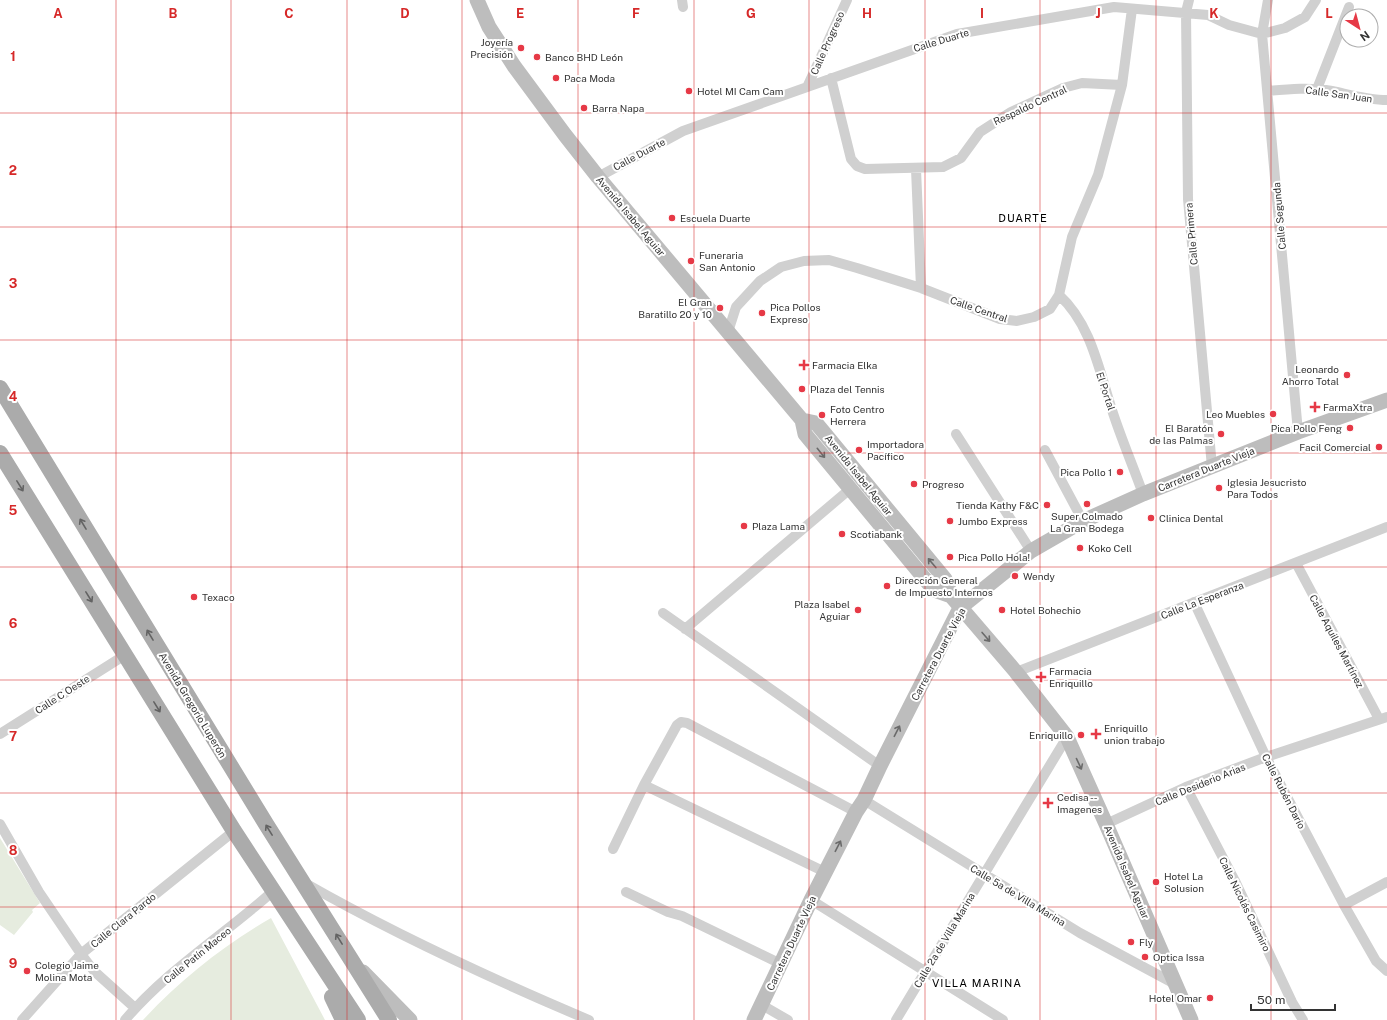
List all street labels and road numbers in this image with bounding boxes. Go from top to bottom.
street label: Calle Progreso [808,9,846,77]
street label: Calle Duarte [912,26,971,54]
street label: Respaldo Central [991,83,1069,127]
street label: Calle San Juan [1305,83,1373,105]
street label: Calle Duarte [611,135,667,173]
street label: Avenida Isabel Aguiar [594,174,668,258]
street label: Calle Segunda [1270,182,1288,250]
street label: Calle Primera [1182,202,1200,266]
street label: Calle Central [949,294,1009,324]
street label: El Portal [1094,370,1118,412]
street label: Avenida Isabel Aguiar [823,432,895,518]
street label: Carretera Duarte Vieja [1156,444,1256,494]
street label: Calle La Esperanza [1159,579,1245,621]
street label: Calle Aquiles Martínez [1307,592,1367,690]
street label: Carretera Duarte Vieja [908,606,968,702]
street label: Avenida Gregorio Luperón [157,650,229,760]
street label: Calle C Oeste [32,672,92,716]
street label: Calle Rubén Darío [1260,751,1308,831]
street label: Calle Desiderio Arias [1153,760,1247,808]
street label: Avenida Isabel Aguiar [1102,823,1152,921]
street label: Calle Nicolás Casimiro [1217,855,1273,953]
street label: Calle 5a de Villa Marina [968,862,1068,928]
street label: Calle Clara Pardo [88,890,158,950]
street label: Calle 2a de Villa Marina [911,890,977,990]
street label: Carretera Duarte Vieja [764,894,818,992]
street label: Calle Patín Maceo [161,924,233,986]

